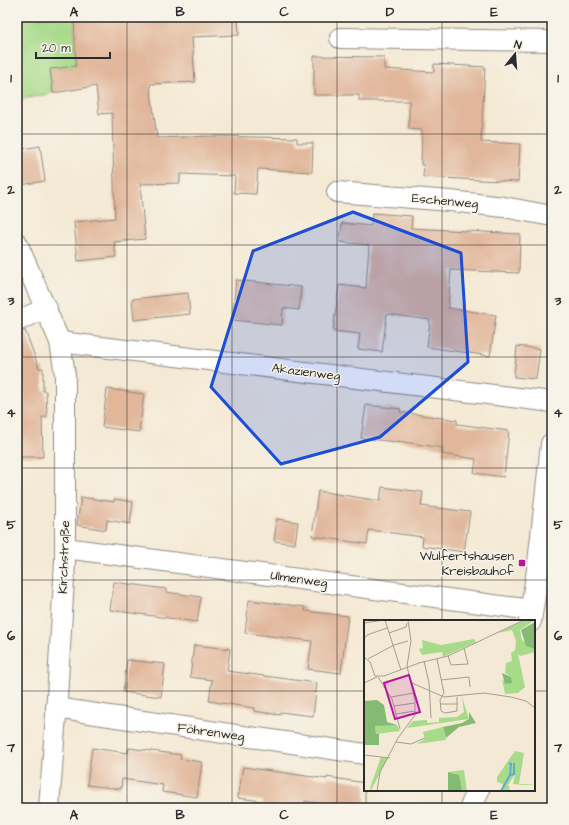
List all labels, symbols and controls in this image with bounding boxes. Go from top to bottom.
text: A [70,3,79,21]
text: B [175,3,185,21]
text: C [279,3,289,21]
text: D [386,3,395,21]
text: E [490,3,498,21]
scale bar [36,34,110,60]
north arrow [495,34,535,74]
text: N [512,37,523,53]
text: 20 m [42,40,71,57]
text: 1 [10,69,12,87]
text: 1 [557,69,559,87]
text: 2 [6,181,15,199]
text: 2 [553,181,562,199]
street label: Eschenweg [411,189,479,214]
text: 3 [7,292,15,310]
text: 3 [554,292,562,310]
street label: Akazienweg [270,359,342,386]
text: 4 [7,404,16,422]
text: 4 [554,404,563,422]
text: 5 [6,516,16,534]
text: 5 [553,516,563,534]
street label: Kirchstraße [54,520,74,594]
place label: Wulfertshausen Kreisbauhof [420,547,514,580]
marker: Wulfertshausen Kreisbauhof [517,558,527,568]
street label: Ulmenweg [269,566,329,593]
inset map [364,620,535,791]
text: 6 [7,627,16,645]
text: 6 [554,627,563,645]
street label: Föhrenweg [176,718,246,747]
text: 7 [6,739,16,757]
text: 7 [553,739,563,757]
text: A [70,806,79,824]
text: B [175,806,185,824]
text: C [279,806,289,824]
text: D [386,806,395,824]
text: E [490,806,498,824]

